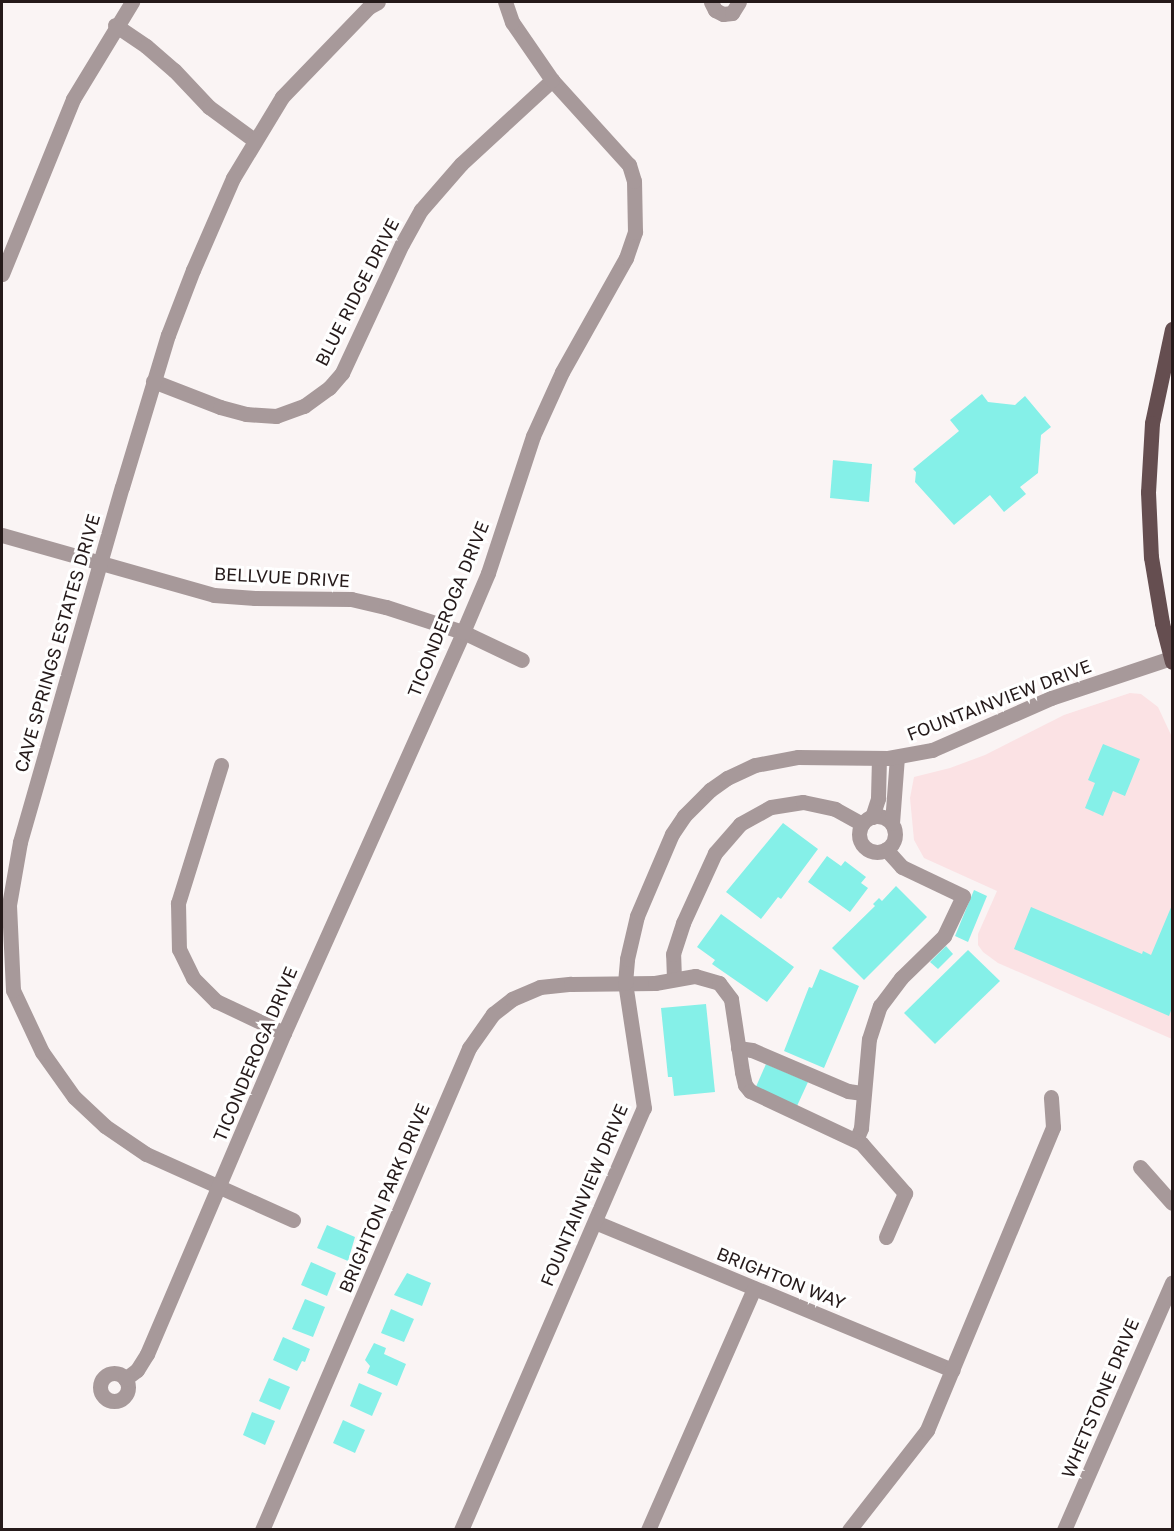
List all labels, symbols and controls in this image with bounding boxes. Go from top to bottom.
street label: BLUE RIDGE DRIVE [310,215,404,369]
street label: CAVE SPRINGS ESTATES DRIVE [10,511,104,775]
street label: TICONDEROGA DRIVE [403,518,493,700]
street label: BELLVUE DRIVE [214,563,350,591]
street label: FOUNTAINVIEW DRIVE [904,655,1094,745]
street label: TICONDEROGA DRIVE [208,963,302,1145]
street label: BRIGHTON PARK DRIVE [334,1100,434,1296]
street label: FOUNTAINVIEW DRIVE [536,1101,632,1289]
street label: BRIGHTON WAY [714,1242,848,1314]
street label: WHETSTONE DRIVE [1057,1315,1143,1481]

